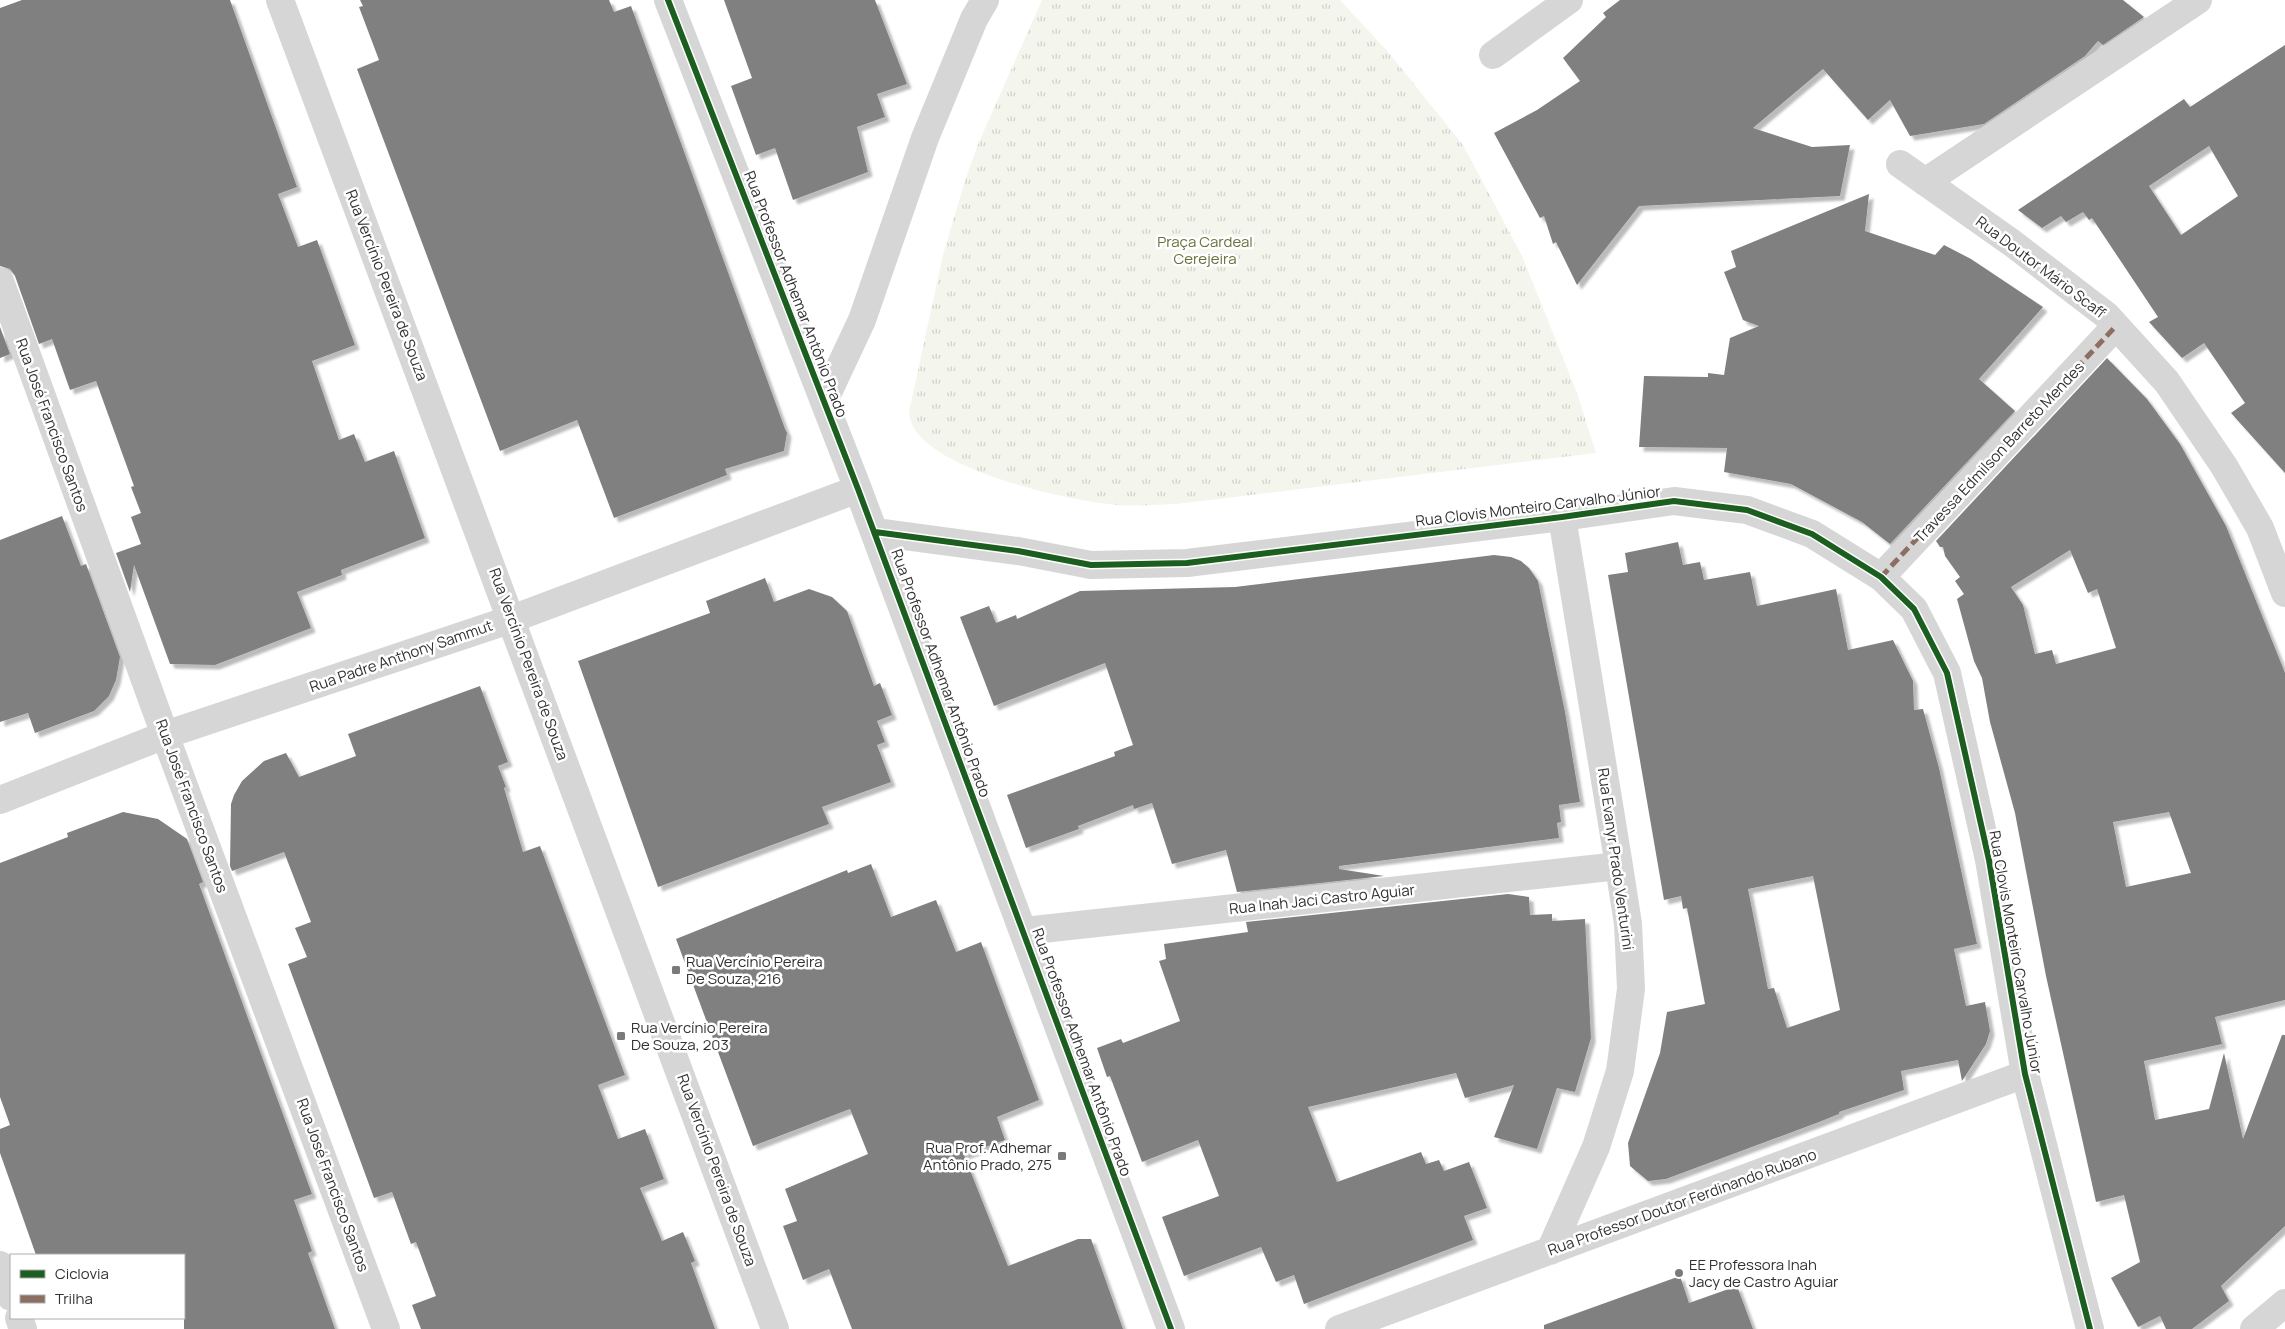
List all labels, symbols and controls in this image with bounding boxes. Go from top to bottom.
street label: Rua Professor Adhemar Antônio Prado [739,168,853,420]
street label: Rua Vercínio Pereira de Souza [341,186,433,384]
street label: Rua Doutor Mário Scaff [1972,211,2110,323]
park label: Praça Cardeal Cerejeira [1157,231,1253,269]
street label: Rua José Francisco Santos [11,335,93,515]
street label: Travessa Edmilson Barreto Mendes [1909,357,2089,547]
street label: Rua Clovis Monteiro Carvalho Júnior [1414,480,1662,531]
street label: Rua Professor Adhemar Antônio Prado [886,546,996,800]
street label: Rua Vercínio Pereira de Souza [484,565,574,763]
street label: Rua Padre Anthony Sammut [307,615,495,697]
street label: Rua José Francisco Santos [151,716,233,896]
street label: Rua Evanyr Prado Venturini [1593,767,1639,951]
street label: Rua Clovis Monteiro Carvalho Júnior [1984,829,2048,1076]
street label: Rua Inah Jaci Castro Aguiar [1228,879,1417,919]
street label: Rua Professor Adhemar Antônio Prado [1027,925,1137,1179]
place label: Rua Vercínio Pereira De Souza, 216 [686,951,823,989]
marker: Rua Vercínio Pereira De Souza, 216 [670,964,682,976]
place label: Rua Vercínio Pereira De Souza, 203 [631,1017,768,1055]
marker: Rua Vercínio Pereira De Souza, 203 [615,1030,627,1042]
street label: Rua Vercínio Pereira de Souza [672,1071,762,1269]
street label: Rua José Francisco Santos [292,1095,374,1275]
place label: Rua Prof. Adhemar Antônio Prado, 275 [923,1137,1053,1175]
street label: Rua Professor Doutor Ferdinando Rubano [1545,1143,1819,1261]
marker: Rua Prof. Adhemar Antônio Prado, 275 [1056,1150,1068,1162]
legend [10,1254,185,1319]
place label: EE Professora Inah Jacy de Castro Aguiar [1689,1254,1839,1292]
text: Ciclovia [55,1263,109,1284]
marker: EE Professora Inah Jacy de Castro Aguiar [1673,1267,1685,1279]
text: Trilha [55,1288,93,1309]

